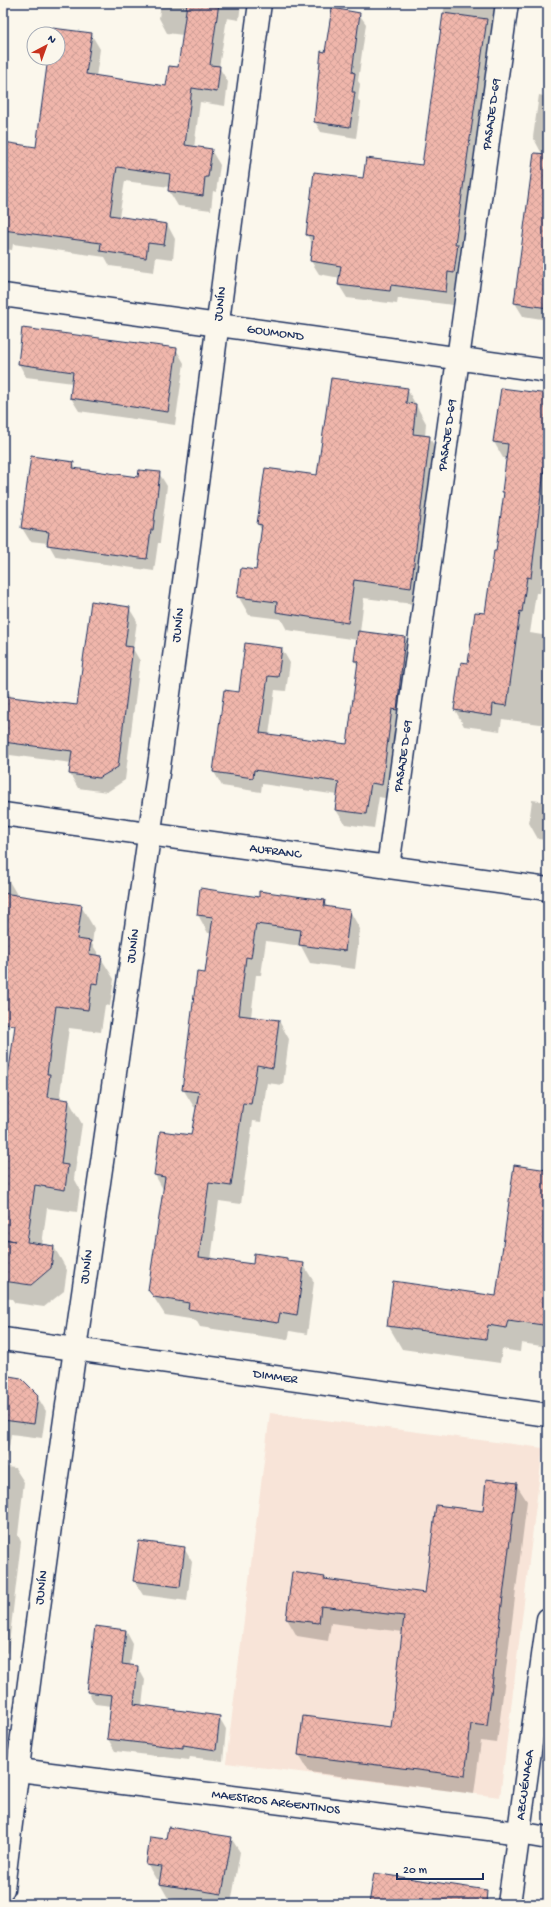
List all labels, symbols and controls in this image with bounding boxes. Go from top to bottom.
north arrow [26,26,66,66]
text: N [45,33,58,47]
street label: PASAJE D-69 [479,77,504,152]
street label: JUNÍN [211,286,230,322]
street label: GOUMOND [246,322,305,344]
street label: PASAJE D-69 [435,398,460,473]
street label: JUNÍN [169,607,188,643]
street label: PASAJE D-69 [391,719,416,794]
street label: AUFRANC [249,841,303,863]
street label: JUNÍN [123,928,143,964]
street label: JUNÍN [77,1249,97,1285]
street label: DIMMER [251,1366,300,1388]
street label: JUNÍN [32,1569,51,1606]
street label: AZCUÉNAGA [513,1748,538,1821]
street label: MAESTROS ARGENTINOS [211,1787,342,1818]
scale bar [397,1855,483,1881]
text: 20 m [403,1864,428,1878]

